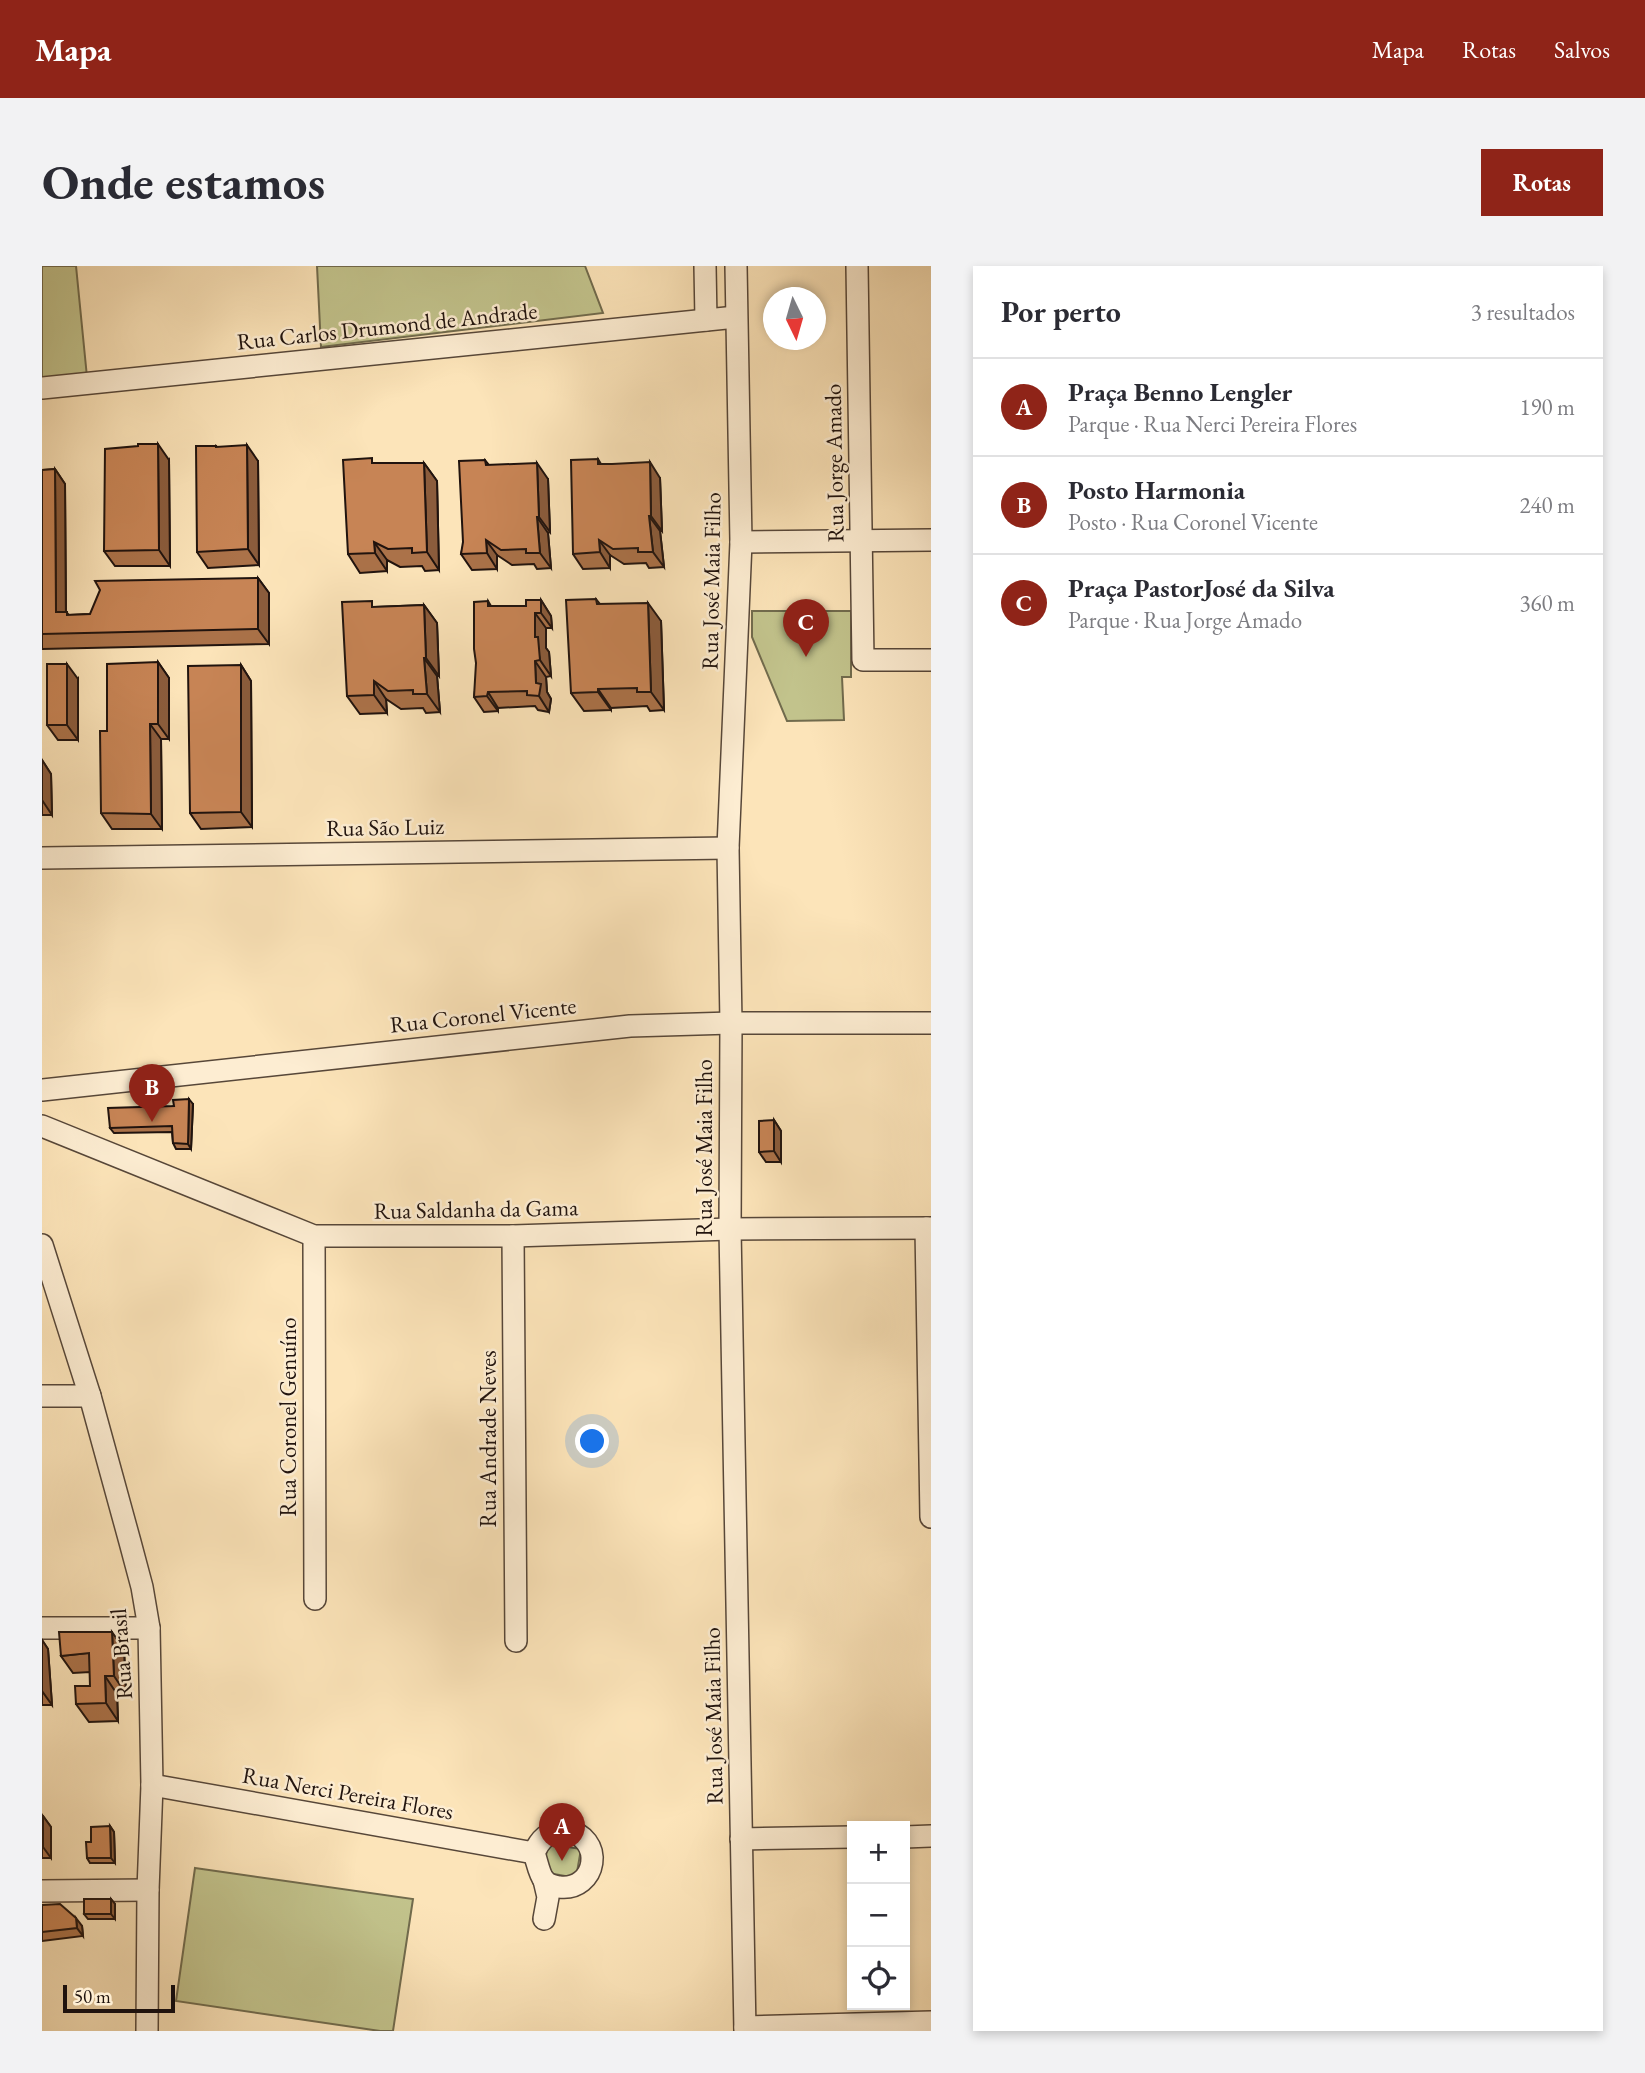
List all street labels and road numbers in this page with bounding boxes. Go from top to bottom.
street label: Rua Carlos Drumond de Andrade [235,295,539,357]
street label: Rua Jorge Amado [818,383,850,543]
street label: Rua José Maia Filho [694,492,728,670]
street label: Rua São Luiz [326,811,445,843]
street label: Rua Coronel Vicente [388,990,578,1040]
street label: Rua José Maia Filho [689,1059,719,1237]
street label: Rua Saldanha da Gama [373,1192,579,1226]
street label: Rua Coronel Genuíno [273,1317,303,1517]
street label: Rua Andrade Neves [473,1350,503,1528]
street label: Rua Brasil [103,1607,139,1701]
street label: Rua José Maia Filho [696,1627,730,1805]
street label: Rua Nerci Pereira Flores [240,1760,456,1826]

